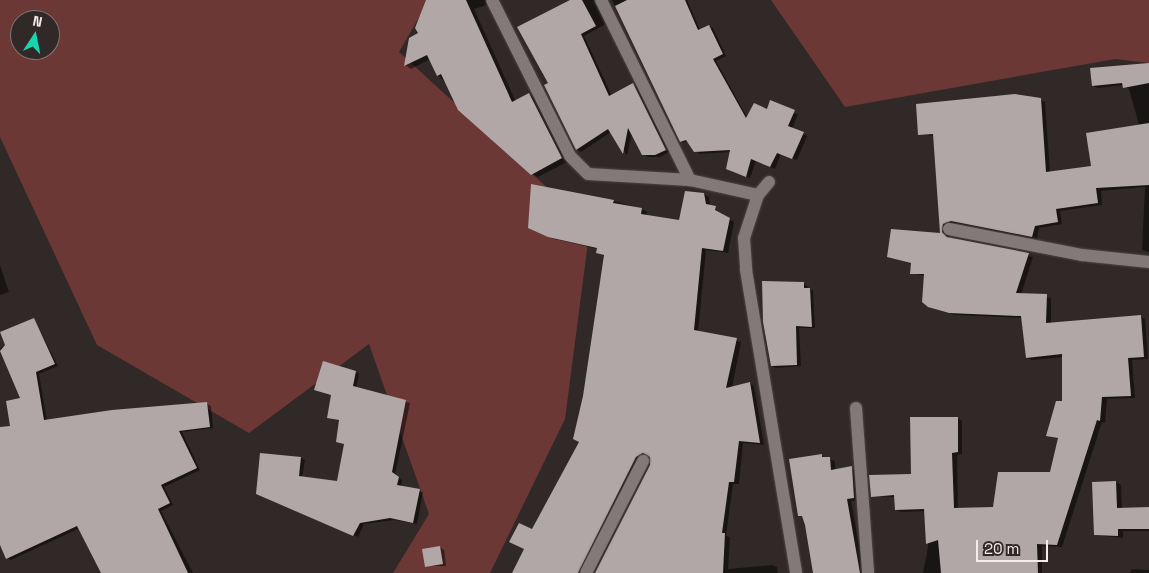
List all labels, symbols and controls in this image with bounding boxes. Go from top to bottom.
north arrow [10,10,60,60]
text: N [31,12,44,31]
scale bar [979,530,1052,562]
text: 20 m [984,539,1019,558]

